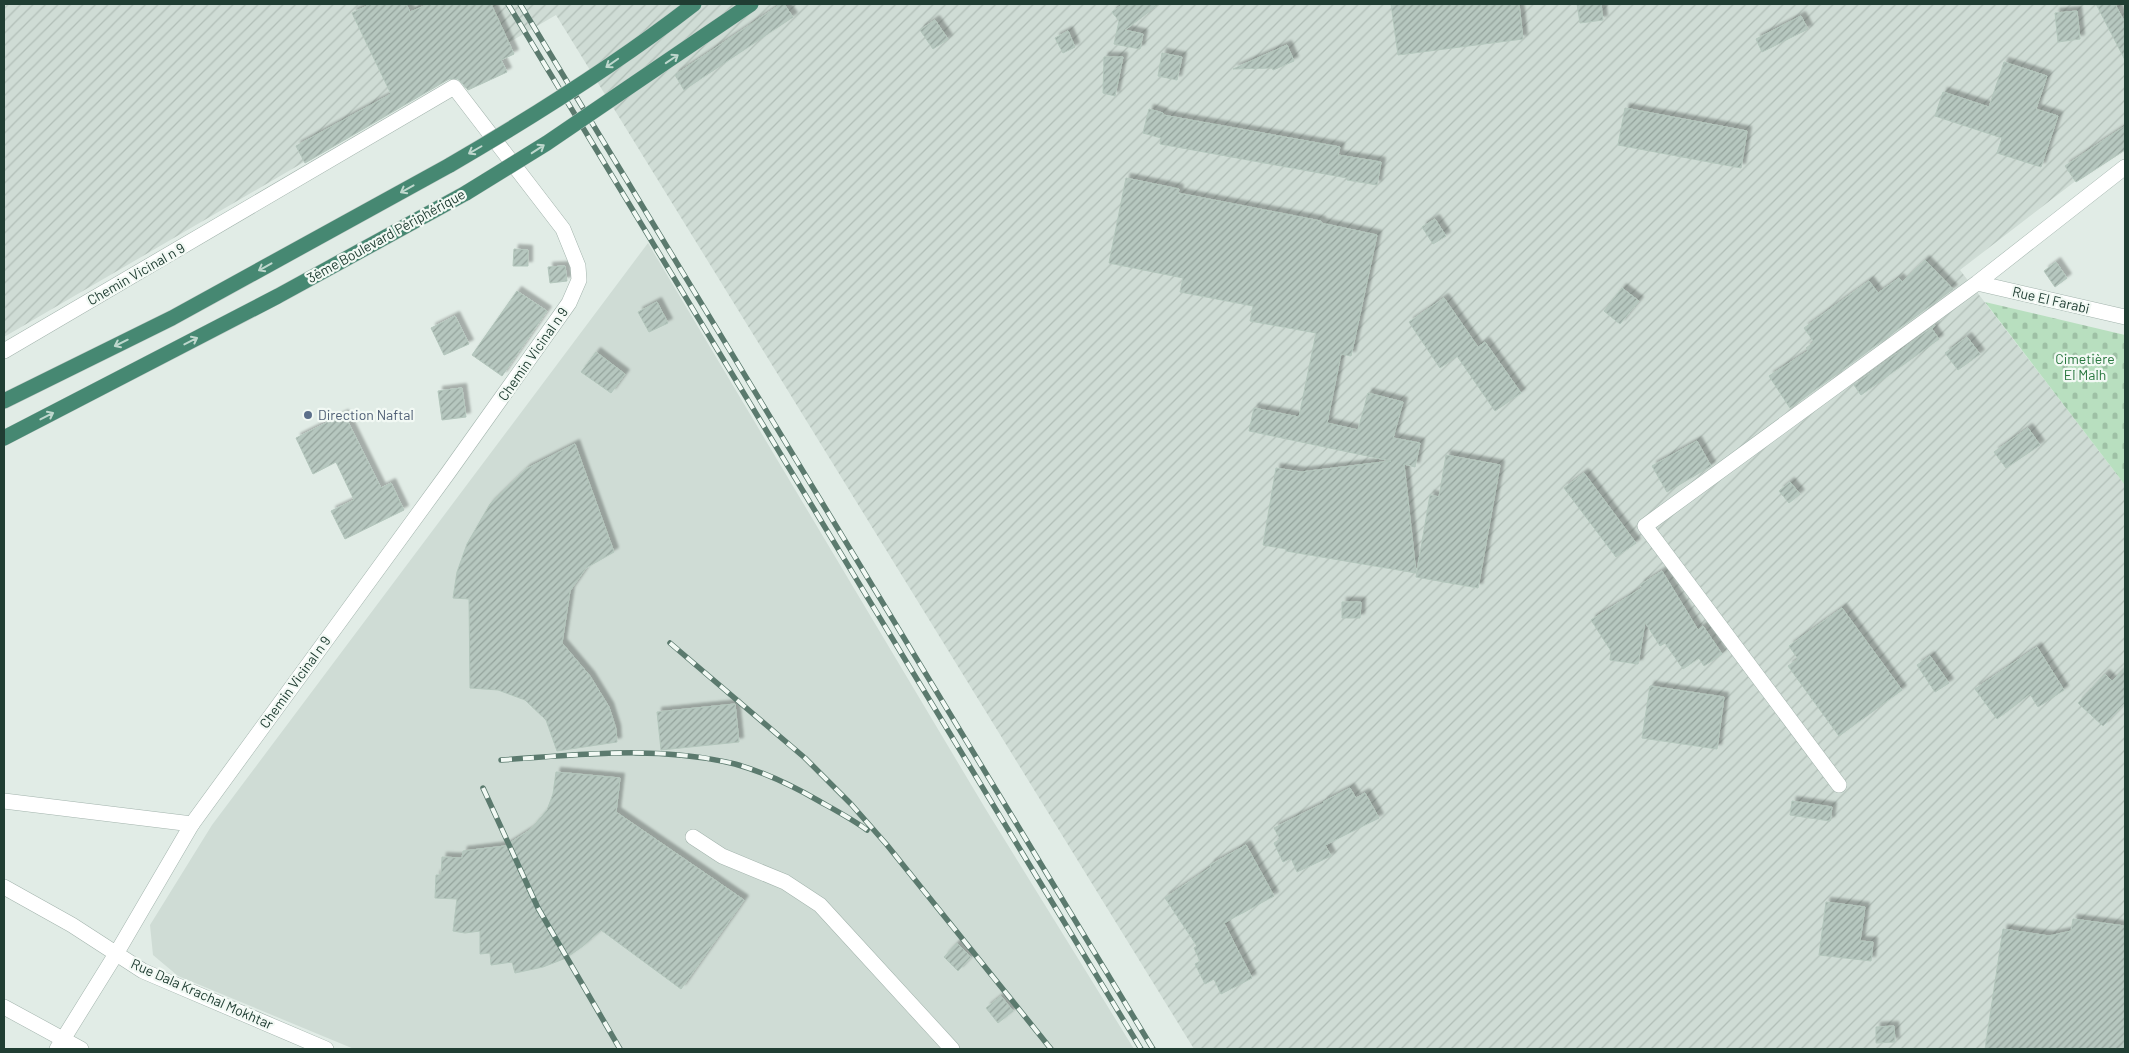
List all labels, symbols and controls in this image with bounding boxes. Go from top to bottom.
one-way arrow [665,53,679,63]
one-way arrow [605,58,619,68]
one-way arrow [530,144,544,154]
one-way arrow [469,146,483,156]
one-way arrow [400,184,415,194]
street label: 3ème Boulevard Périphérique [304,185,468,286]
street label: Chemin Vicinal n 9 [84,239,188,308]
one-way arrow [257,262,272,272]
street label: Rue El Farabi [2011,282,2091,317]
street label: Chemin Vicinal n 9 [494,304,571,404]
one-way arrow [183,336,198,345]
one-way arrow [114,339,129,348]
park label: Cimetière El Malh [2055,350,2115,383]
place label: Direction Naftal [318,406,414,423]
marker: Direction Naftal [302,409,314,421]
one-way arrow [39,411,54,420]
street label: Chemin Vicinal n 9 [255,632,334,731]
street label: Rue Dala Krachal Mokhtar [129,955,276,1033]

